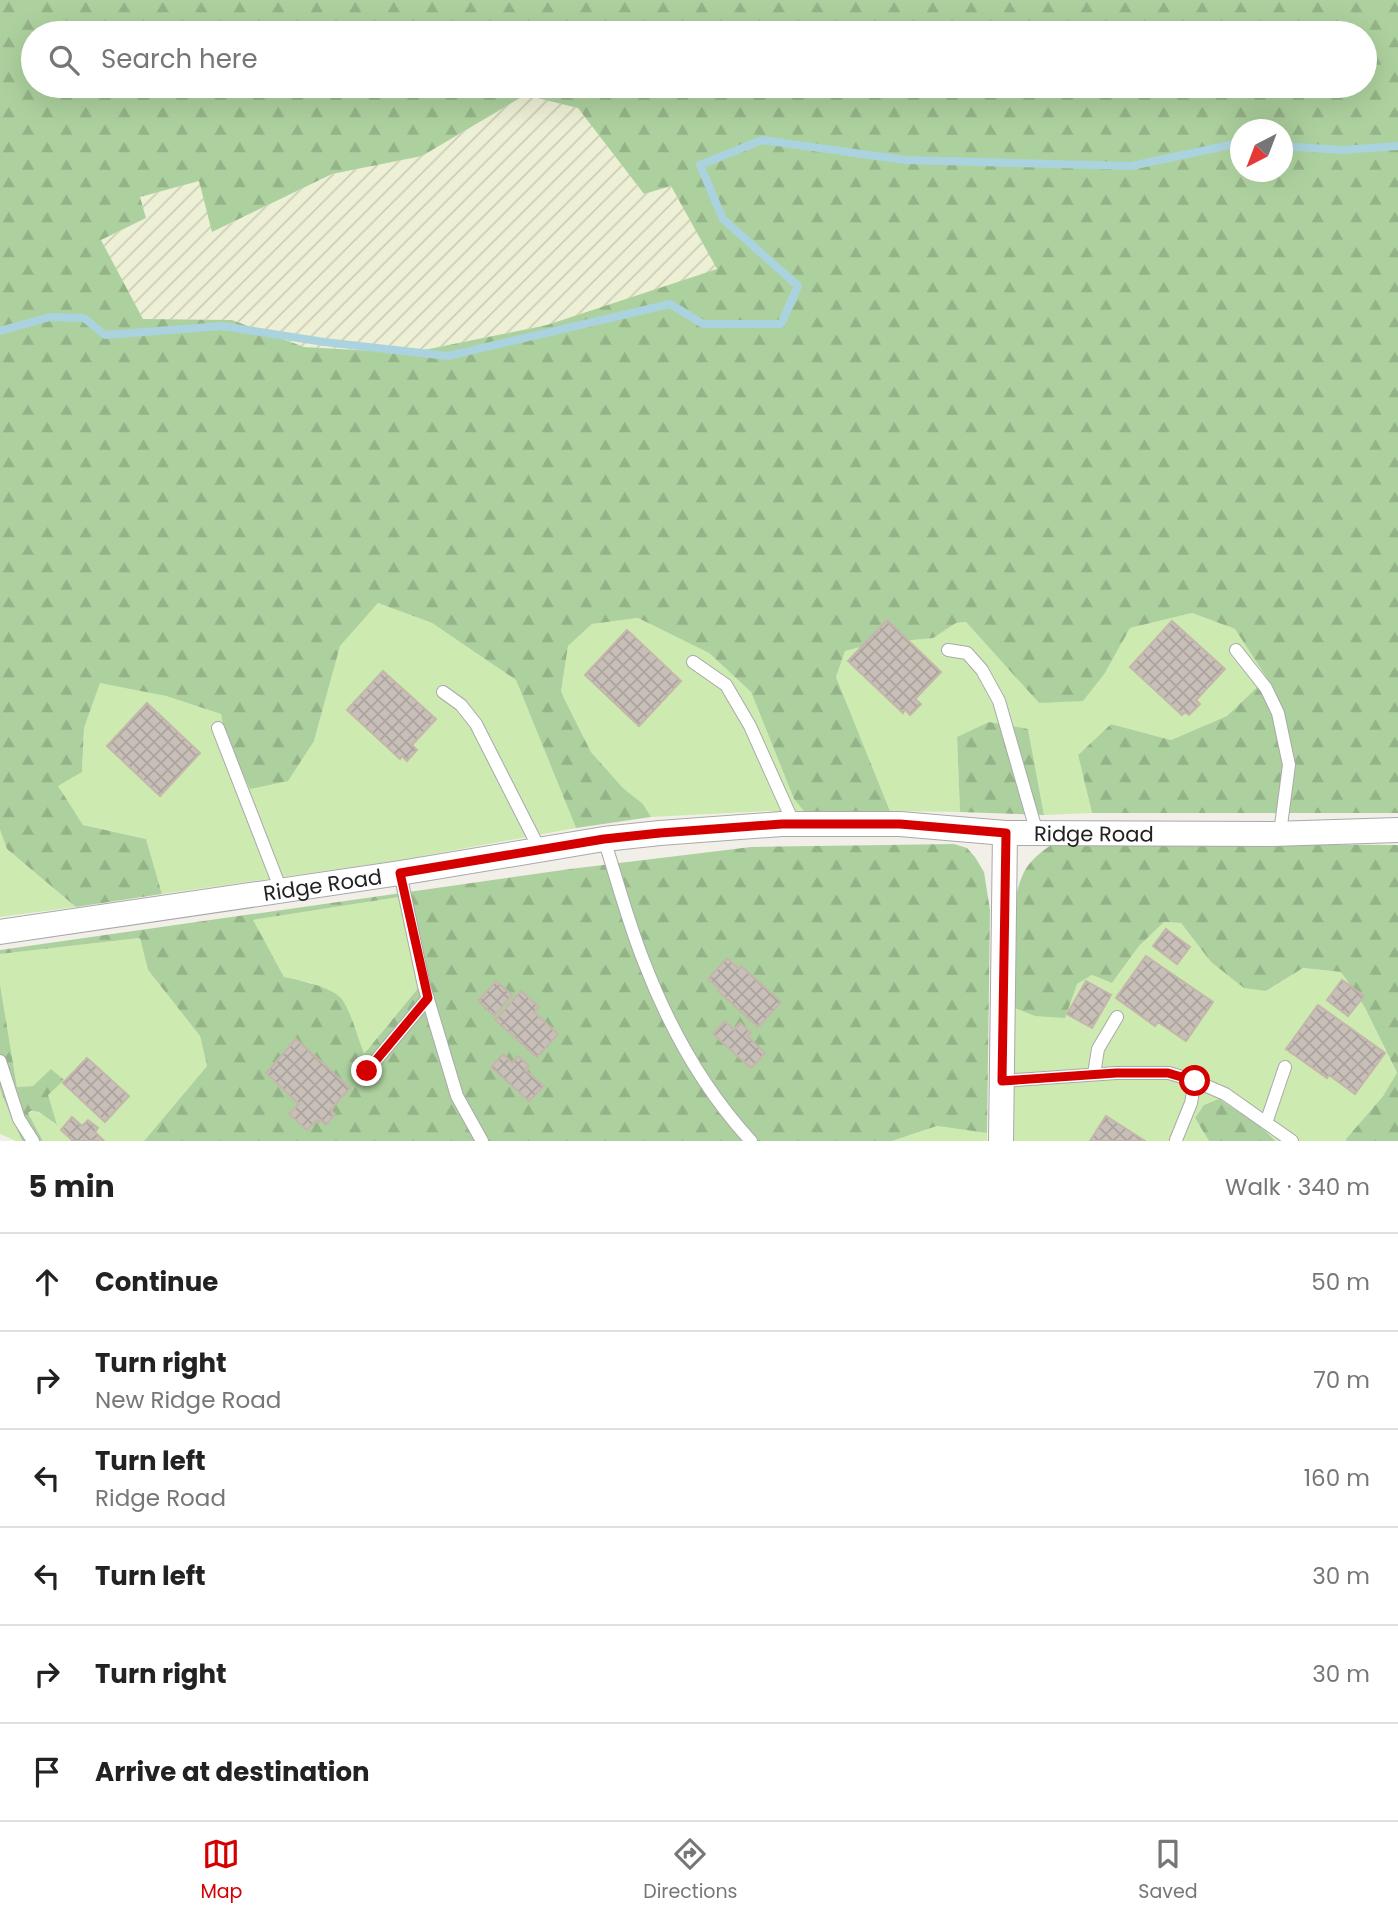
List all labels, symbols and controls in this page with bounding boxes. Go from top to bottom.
search box [21,21,1377,98]
icon: search [45,41,83,79]
text: Search here [101,41,258,77]
north arrow [1230,119,1293,182]
street label: Ridge Road [1034,819,1154,848]
street label: Ridge Road [261,861,384,908]
route end [351,1055,382,1086]
route start [1179,1065,1210,1096]
text: 5 min [28,1165,115,1208]
text: Walk · 340 m [1225,1171,1370,1203]
icon: ahead [28,1263,66,1301]
text: Continue [95,1264,218,1300]
text: 50 m [1311,1266,1370,1298]
text: Turn right [95,1345,227,1381]
icon: right [28,1361,66,1399]
text: 70 m [1313,1364,1370,1396]
text: New Ridge Road [95,1384,281,1416]
text: Turn left [95,1443,206,1479]
icon: left [28,1459,66,1497]
text: 160 m [1304,1462,1370,1494]
text: Ridge Road [95,1482,226,1514]
icon: left [28,1557,66,1595]
text: Turn left [95,1558,206,1594]
text: 30 m [1312,1560,1370,1592]
icon: right [28,1655,66,1693]
text: Turn right [95,1656,227,1692]
text: 30 m [1312,1658,1370,1690]
icon: arrive [28,1753,66,1791]
text: Arrive at destination [95,1754,370,1790]
tab: Map [200,1835,242,1906]
tab: Directions [643,1835,738,1906]
tab: Saved [1138,1835,1198,1906]

